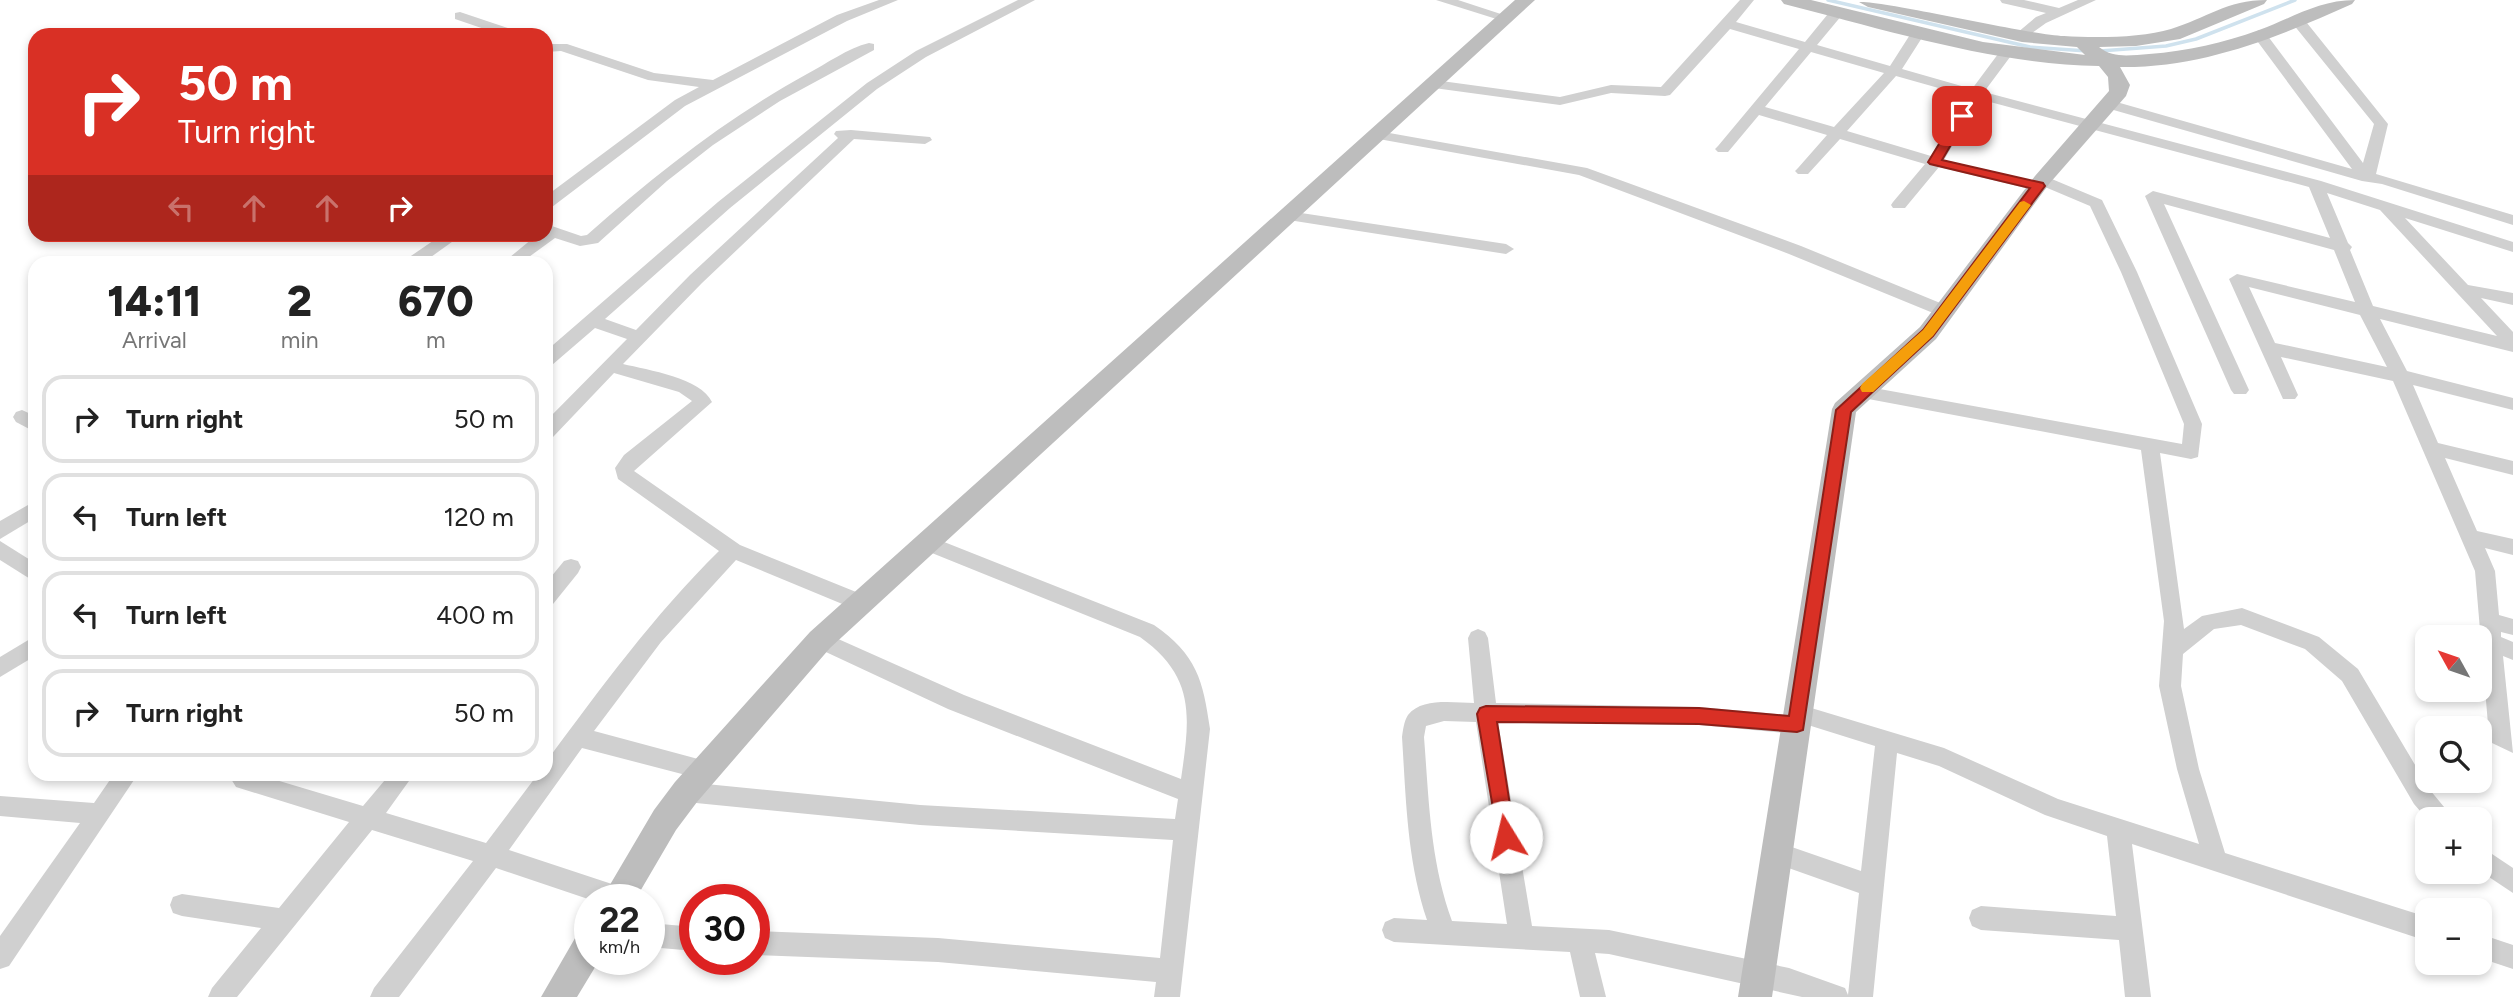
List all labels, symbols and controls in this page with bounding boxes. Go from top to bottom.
text: 50 m [178,53,293,112]
icon: right [63,56,154,147]
pin [1932,86,1992,146]
icon: arrive [1943,97,1981,135]
text: Turn right [178,113,316,151]
icon: left [162,189,200,227]
icon: ahead [235,189,273,227]
icon: ahead [308,189,346,227]
icon: right [381,189,419,227]
text: 14:11 [107,276,201,327]
text: 2 [287,276,312,327]
text: 670 [398,276,474,327]
text: Arrival [122,326,187,354]
text: min [281,326,319,354]
text: m [426,326,446,354]
icon: right [67,400,105,438]
text: Turn right [126,403,243,435]
text: 50 m [454,403,514,435]
icon: left [67,498,105,536]
text: Turn left [126,501,227,533]
text: 120 m [444,501,514,533]
icon: left [67,596,105,634]
text: Turn left [126,599,227,631]
text: 400 m [436,599,514,631]
north arrow [2415,625,2492,702]
map controls [2415,625,2492,975]
icon: right [67,694,105,732]
text: Turn right [126,697,243,729]
text: 50 m [454,697,514,729]
button: search [2415,716,2492,793]
position arrow [1469,800,1543,874]
button: + [2415,807,2492,884]
speed limit sign: 30 [679,884,770,975]
button: − [2415,898,2492,975]
text: 22 [599,899,640,941]
text: km/h [599,936,640,958]

